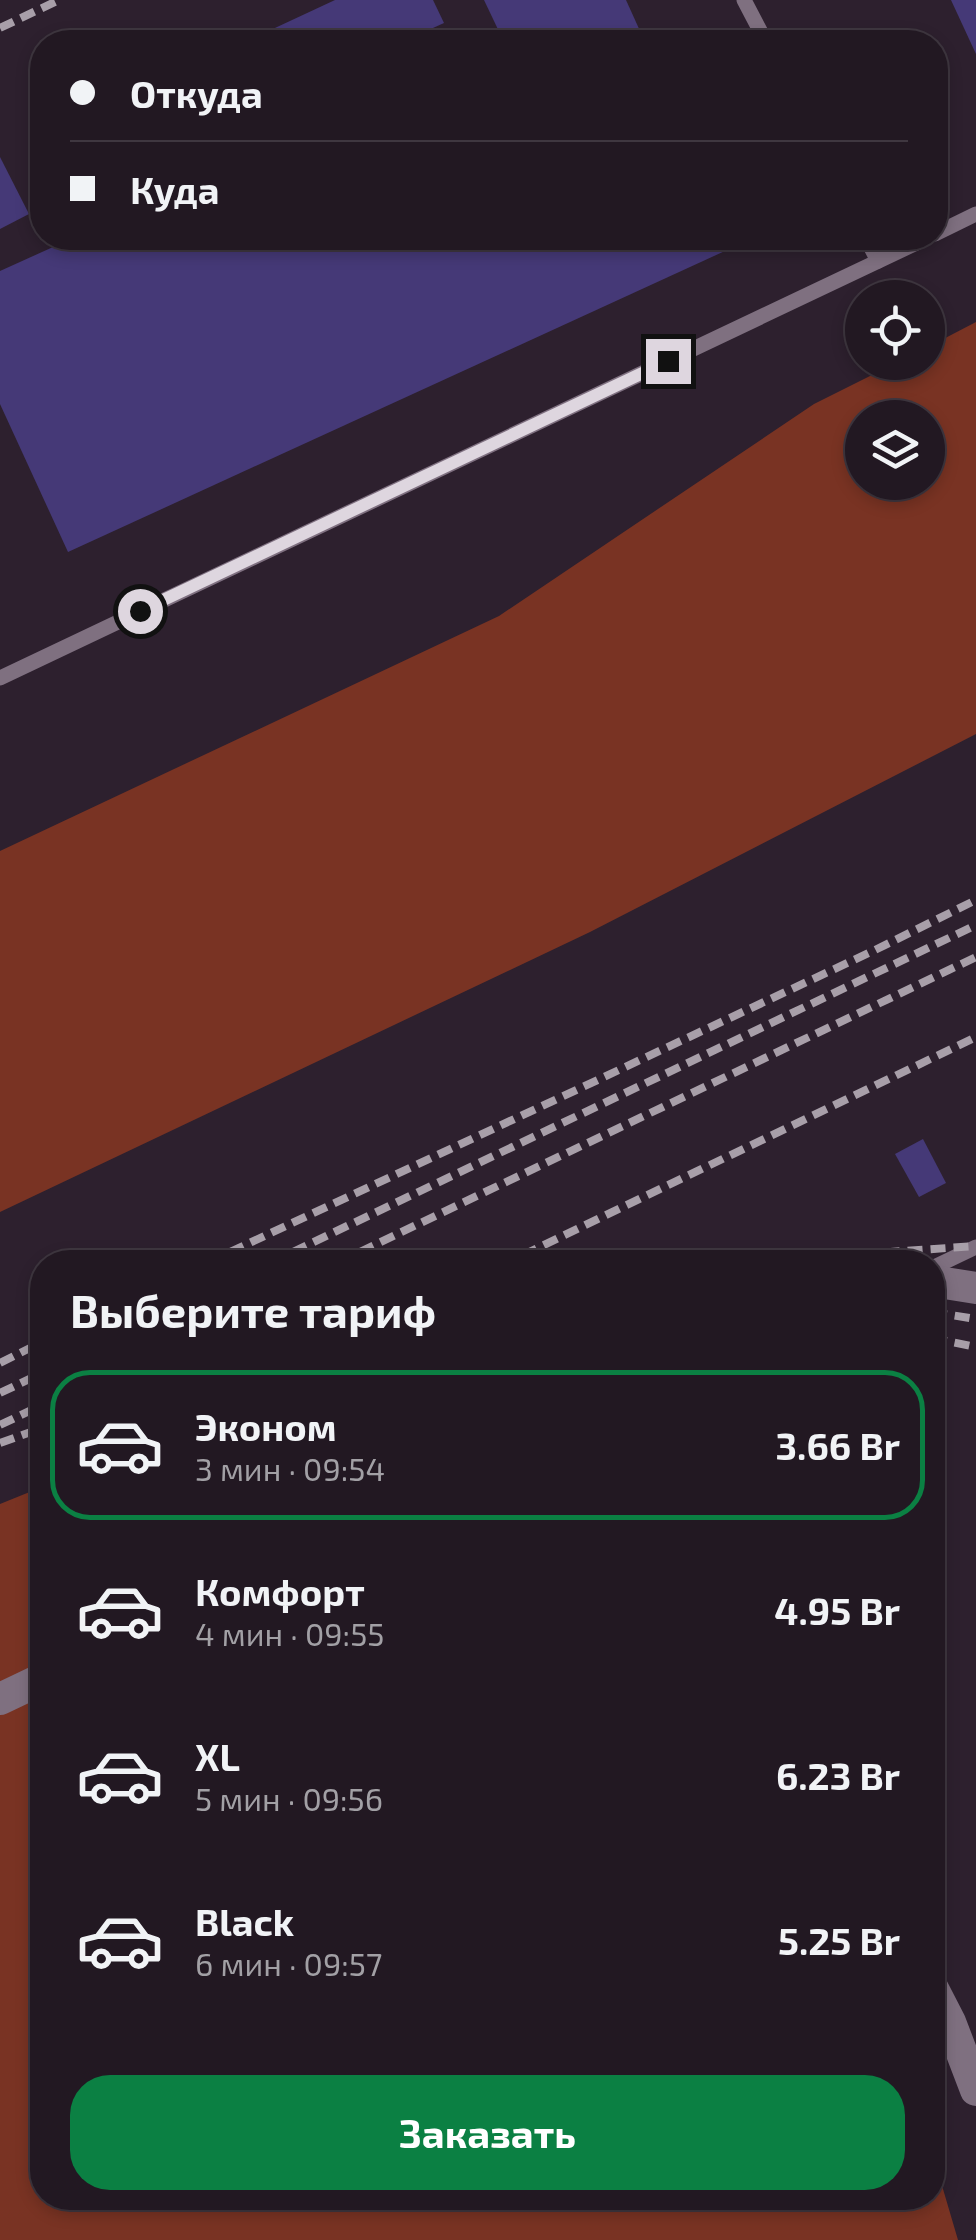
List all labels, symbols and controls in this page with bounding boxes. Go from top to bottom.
text: Откуда [130,70,263,116]
text: Куда [130,166,219,212]
map controls [845,280,945,500]
button: locate [845,280,945,380]
route end [646,339,691,384]
button: layers [845,400,945,500]
route start [118,589,163,634]
text: Выберите тариф [70,1283,436,1337]
icon: car [75,1400,165,1490]
text: Эконом [195,1403,337,1449]
text: 3.66 Br [776,1422,900,1468]
text: 3 мин · 09:54 [195,1449,385,1487]
icon: car [75,1565,165,1655]
text: Комфорт [195,1568,365,1614]
text: 4.95 Br [774,1587,900,1633]
text: 4 мин · 09:55 [195,1614,384,1652]
icon: car [75,1730,165,1820]
text: XL [195,1733,240,1779]
text: 6.23 Br [776,1752,900,1798]
text: 5 мин · 09:56 [195,1779,383,1817]
icon: car [75,1895,165,1985]
text: Black [195,1898,294,1944]
text: 5.25 Br [778,1917,900,1963]
text: 6 мин · 09:57 [195,1944,382,1982]
button: Заказать [70,2075,905,2190]

